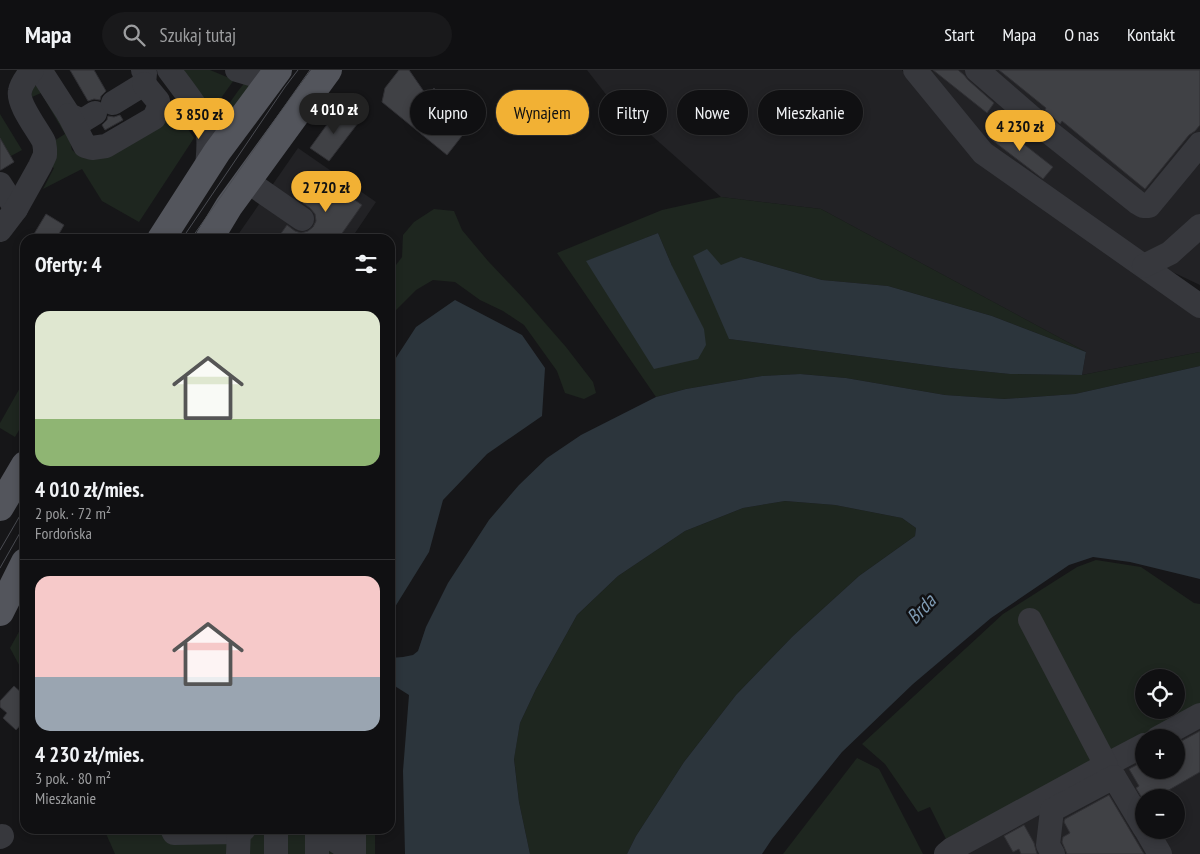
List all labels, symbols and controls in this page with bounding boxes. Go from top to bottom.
search box [102,12,452,57]
text: Mapa [25,19,72,50]
icon: search [120,21,148,49]
text: Szukaj tutaj [160,23,236,47]
text: Start [944,23,974,46]
text: Mapa [1002,23,1036,46]
text: O nas [1064,23,1099,46]
text: Kontakt [1127,23,1175,46]
chip: Kupno [410,90,486,135]
chip: Wynajem [496,90,589,135]
chip: Filtry [599,90,667,135]
chip: Nowe [677,90,748,135]
chip: Mieszkanie [758,90,863,135]
pin: 4 010 zł [282,92,386,135]
pin: 3 850 zł [147,98,251,140]
text: 4 010 zł [310,99,358,119]
text: 3 850 zł [175,104,223,124]
pin: 4 230 zł [968,109,1072,152]
text: 4 230 zł [996,116,1044,136]
pin: 2 720 zł [274,170,378,213]
text: 2 720 zł [302,177,350,197]
icon: filters [352,250,380,278]
text: Oferty: 4 [35,251,102,278]
icon: home [163,343,253,433]
text: 4 010 zł/mies. [35,476,144,503]
text: 2 pok. · 72 m² [35,503,111,523]
text: Fordońska [35,523,92,543]
water label: Brda [901,588,942,629]
icon: home [163,609,253,699]
map controls [1135,669,1185,839]
button: locate [1135,669,1185,719]
button: + [1135,729,1185,779]
text: 4 230 zł/mies. [35,741,144,768]
text: 3 pok. · 80 m² [35,768,111,788]
text: Mieszkanie [35,788,96,808]
button: − [1135,789,1185,839]

